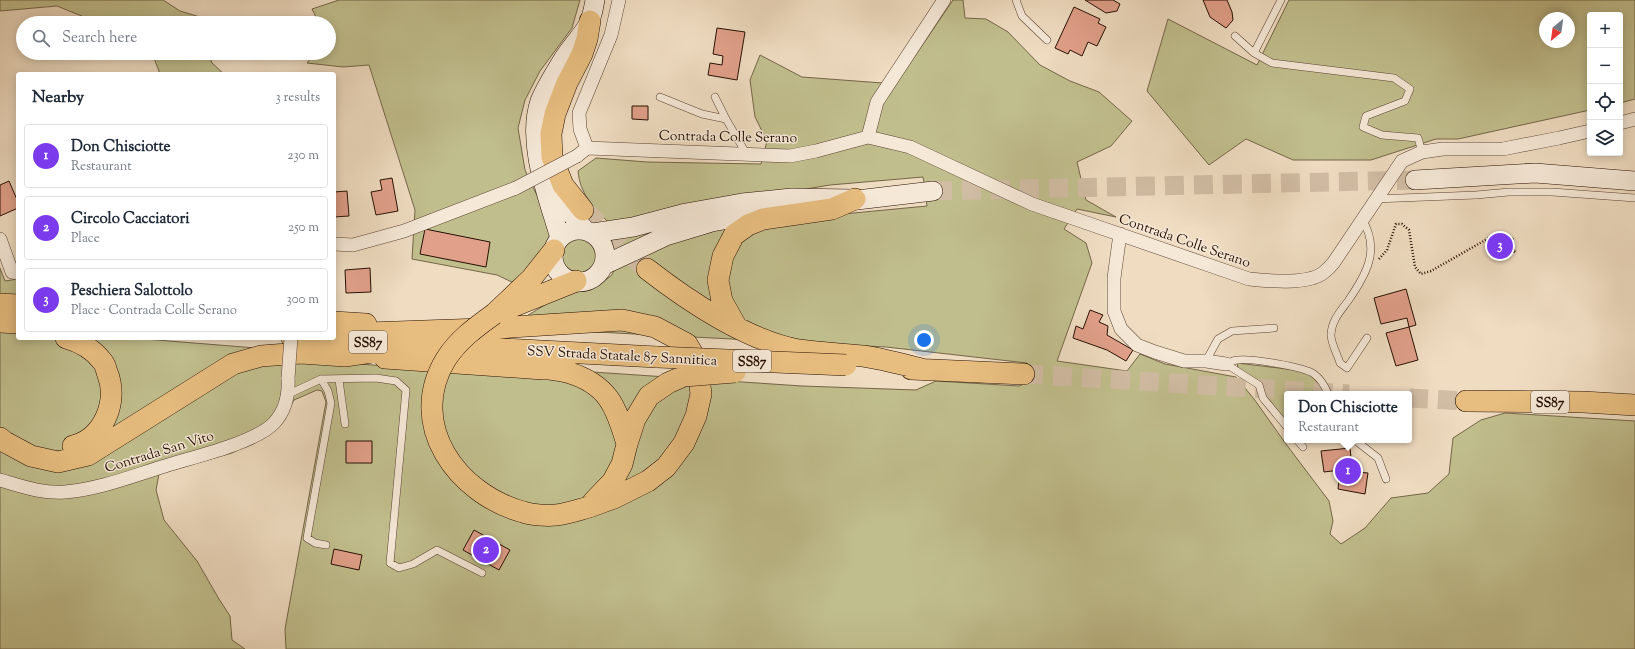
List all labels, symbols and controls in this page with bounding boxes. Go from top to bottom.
north arrow [1539,12,1575,48]
map controls [1587,12,1623,156]
button: + [1587,12,1623,48]
search box [16,16,336,60]
icon: search [30,27,52,49]
text: Search here [62,28,137,49]
button: − [1587,48,1623,84]
button: locate [1587,84,1623,120]
text: Nearby [32,86,84,110]
text: 3 results [275,89,320,107]
button: layers [1587,120,1623,156]
street label: Contrada Colle Serano [659,127,798,149]
text: Don Chisciotte [71,137,171,158]
text: 1 [44,147,48,165]
text: 230 m [287,147,319,165]
text: Restaurant [71,158,132,176]
text: Circolo Cacciatori [71,209,189,230]
street label: Contrada Colle Serano [1116,210,1253,274]
text: 2 [43,219,49,237]
text: 250 m [288,219,319,237]
text: Place [71,230,100,248]
pin: 3 [1487,231,1513,261]
text: Peschiera Salottolo [71,281,193,302]
text: 3 [43,291,49,309]
text: 300 m [287,291,319,309]
text: Place · Contrada Colle Serano [71,302,237,320]
your location [914,330,934,350]
road number: SS87 [349,331,387,353]
street label: SSV Strada Statale 87 Sannitica [526,342,718,372]
road number: SS87 [733,350,771,372]
popup [1284,391,1412,443]
road number: SS87 [1531,391,1569,413]
text: Don Chisciotte [1298,398,1398,419]
text: Restaurant [1298,419,1359,437]
street label: Contrada San Vito [103,427,217,479]
pin: 1 [1335,456,1361,486]
pin: 2 [473,535,499,565]

